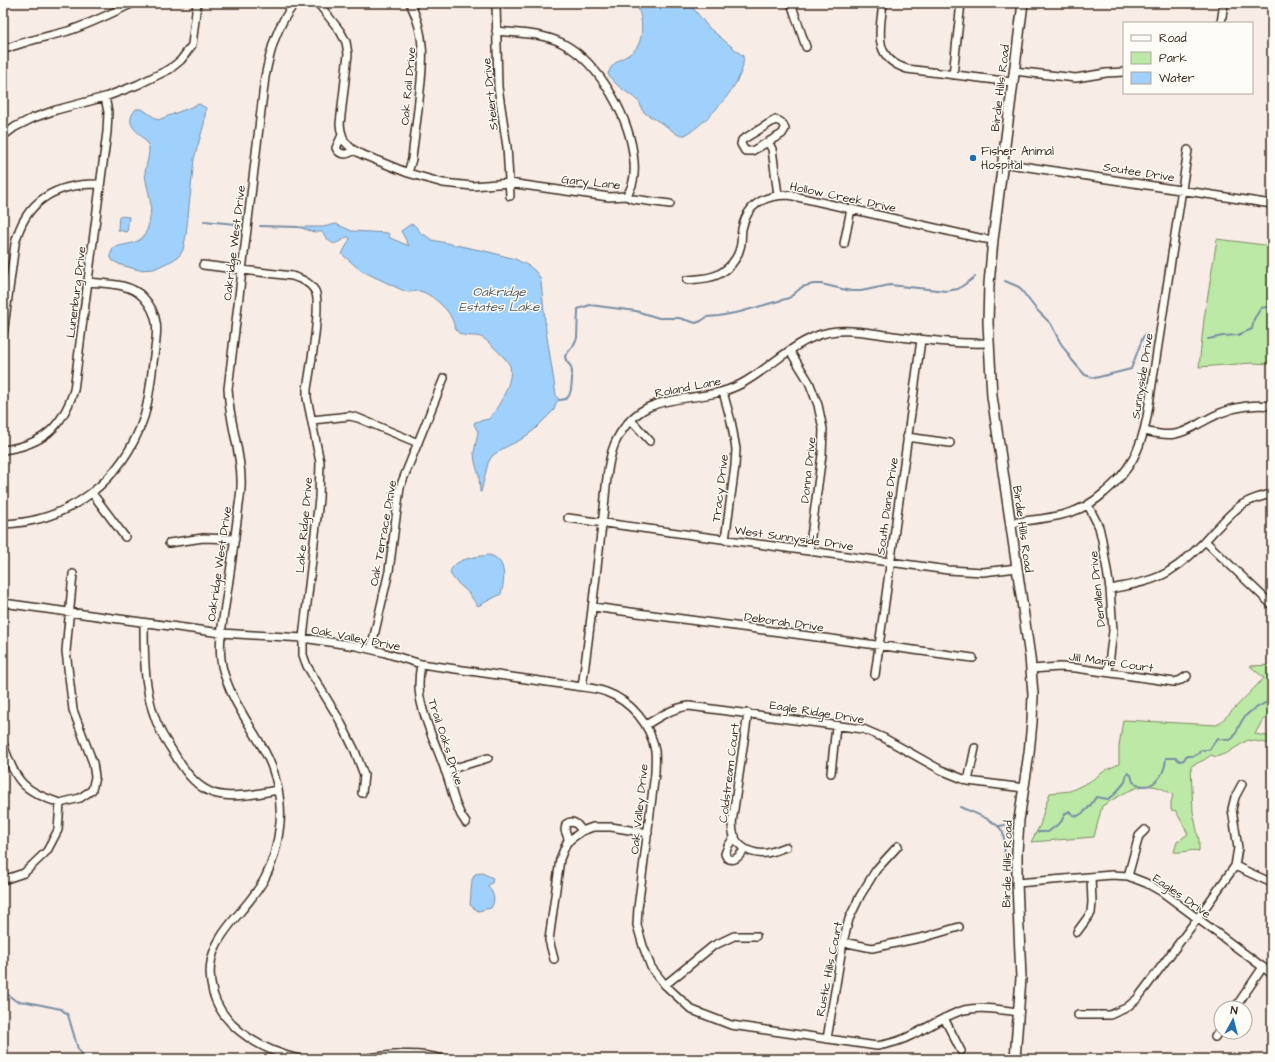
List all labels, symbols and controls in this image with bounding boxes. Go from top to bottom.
legend [1123,22,1253,94]
text: Road [1159,30,1187,47]
street label: Birdie Hills Road [987,44,1014,133]
street label: Oak Rail Drive [397,46,420,126]
text: Park [1159,50,1187,67]
street label: Steiert Drive [478,56,503,131]
text: Water [1159,70,1195,87]
place label: Fisher Animal Hospital [981,143,1054,174]
marker: Fisher Animal Hospital [968,153,978,163]
street label: Soutee Drive [1102,158,1176,187]
street label: Gary Lane [560,171,622,195]
street label: Hollow Creek Drive [788,178,898,217]
street label: Oakridge West Drive [219,184,251,302]
street label: Lunenburg Drive [62,245,92,339]
water label: Oakridge Estates Lake [459,283,540,316]
street label: Sunnyside Drive [1127,331,1159,420]
street label: Roland Lane [654,373,723,402]
street label: Donna Drive [797,436,820,504]
street label: Tracy Drive [708,453,734,523]
street label: South Diane Drive [872,456,903,556]
street label: Lake Ridge Drive [292,476,318,574]
street label: Oak Terrace Drive [366,478,401,587]
street label: Birdie Hills Road [1008,485,1037,574]
street label: Oakridge West Drive [203,505,237,623]
street label: West Sunnyside Drive [733,522,855,556]
street label: Denallen Drive [1085,550,1110,628]
street label: Deborah Drive [743,608,825,637]
street label: Oak Valley Drive [310,622,402,657]
street label: Jill Marie Court [1067,648,1155,677]
street label: Trail Oaks Drive [424,697,468,788]
street label: Eagle Ridge Drive [768,697,866,729]
street label: Coldstream Court [715,722,744,824]
street label: Oak Valley Drive [626,763,654,855]
street label: Birdie Hills Road [998,820,1017,908]
street label: Eagles Drive [1149,870,1215,924]
street label: Rustic Hills Court [812,920,847,1018]
north arrow [1213,1000,1253,1040]
text: N [1230,1003,1239,1018]

